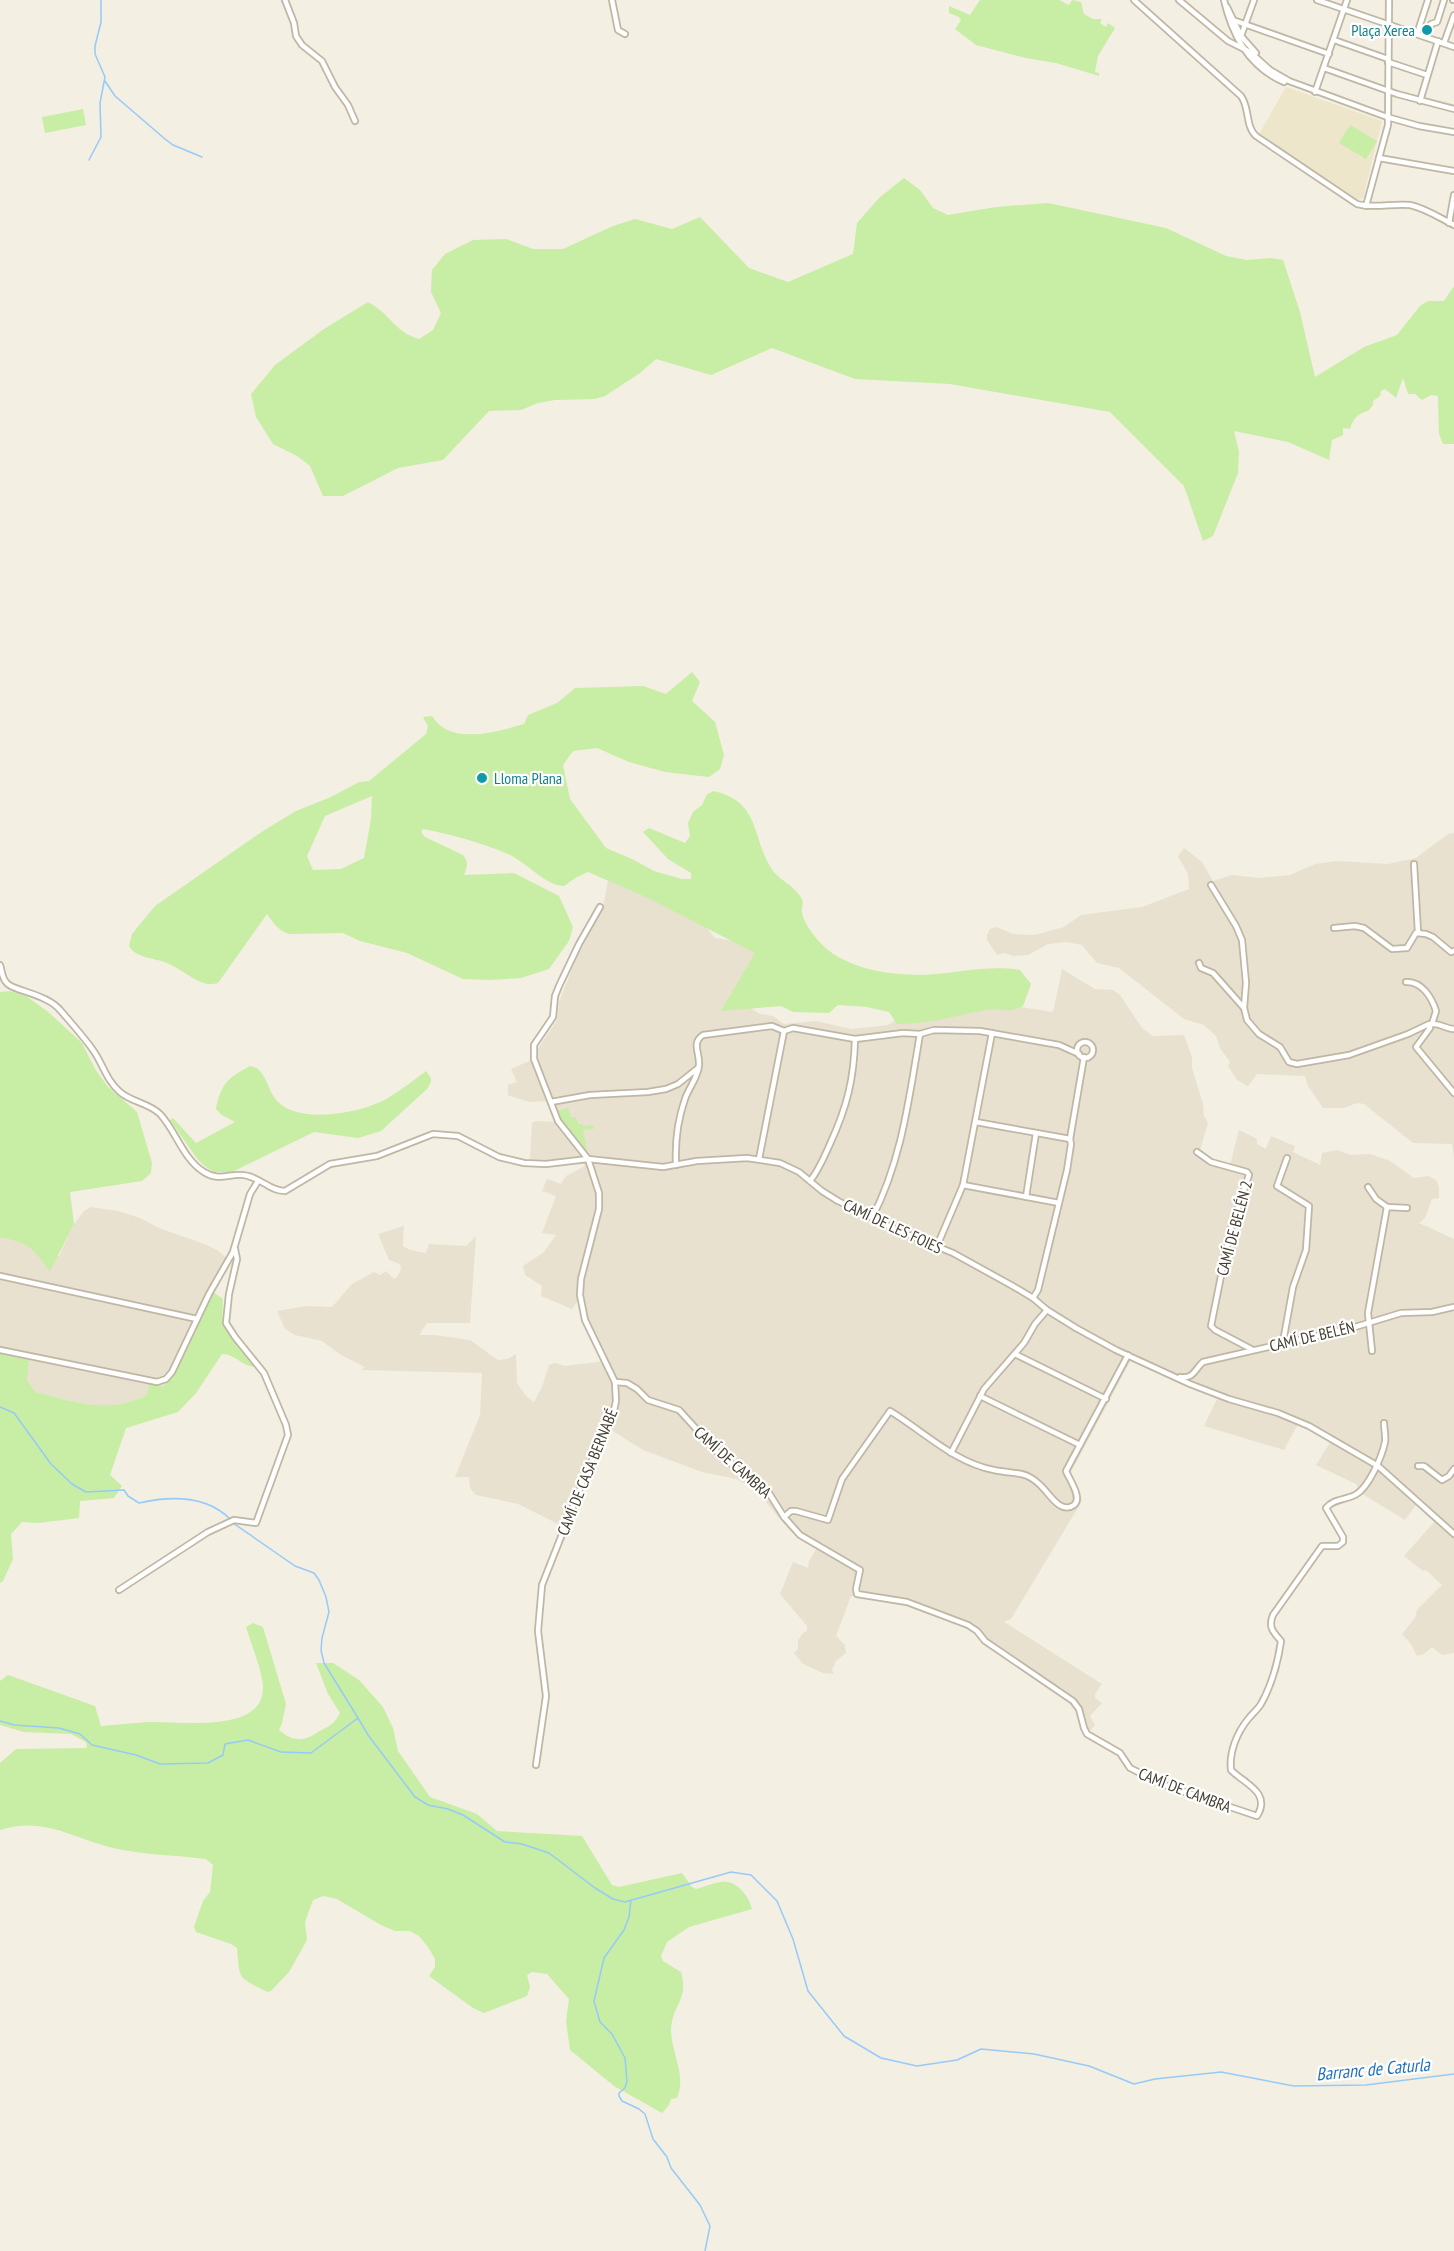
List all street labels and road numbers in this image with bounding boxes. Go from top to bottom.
street label: CAMÍ DE BELÉN 2 [1212,1178,1256,1278]
street label: CAMÍ DE LES FOIES [840,1194,946,1258]
street label: CAMÍ DE BELÉN [1267,1316,1357,1356]
street label: CAMÍ DE CASA BERNABÉ [552,1406,622,1538]
street label: CAMÍ DE CAMBRA [690,1422,776,1502]
street label: CAMÍ DE CAMBRA [1136,1763,1235,1817]

